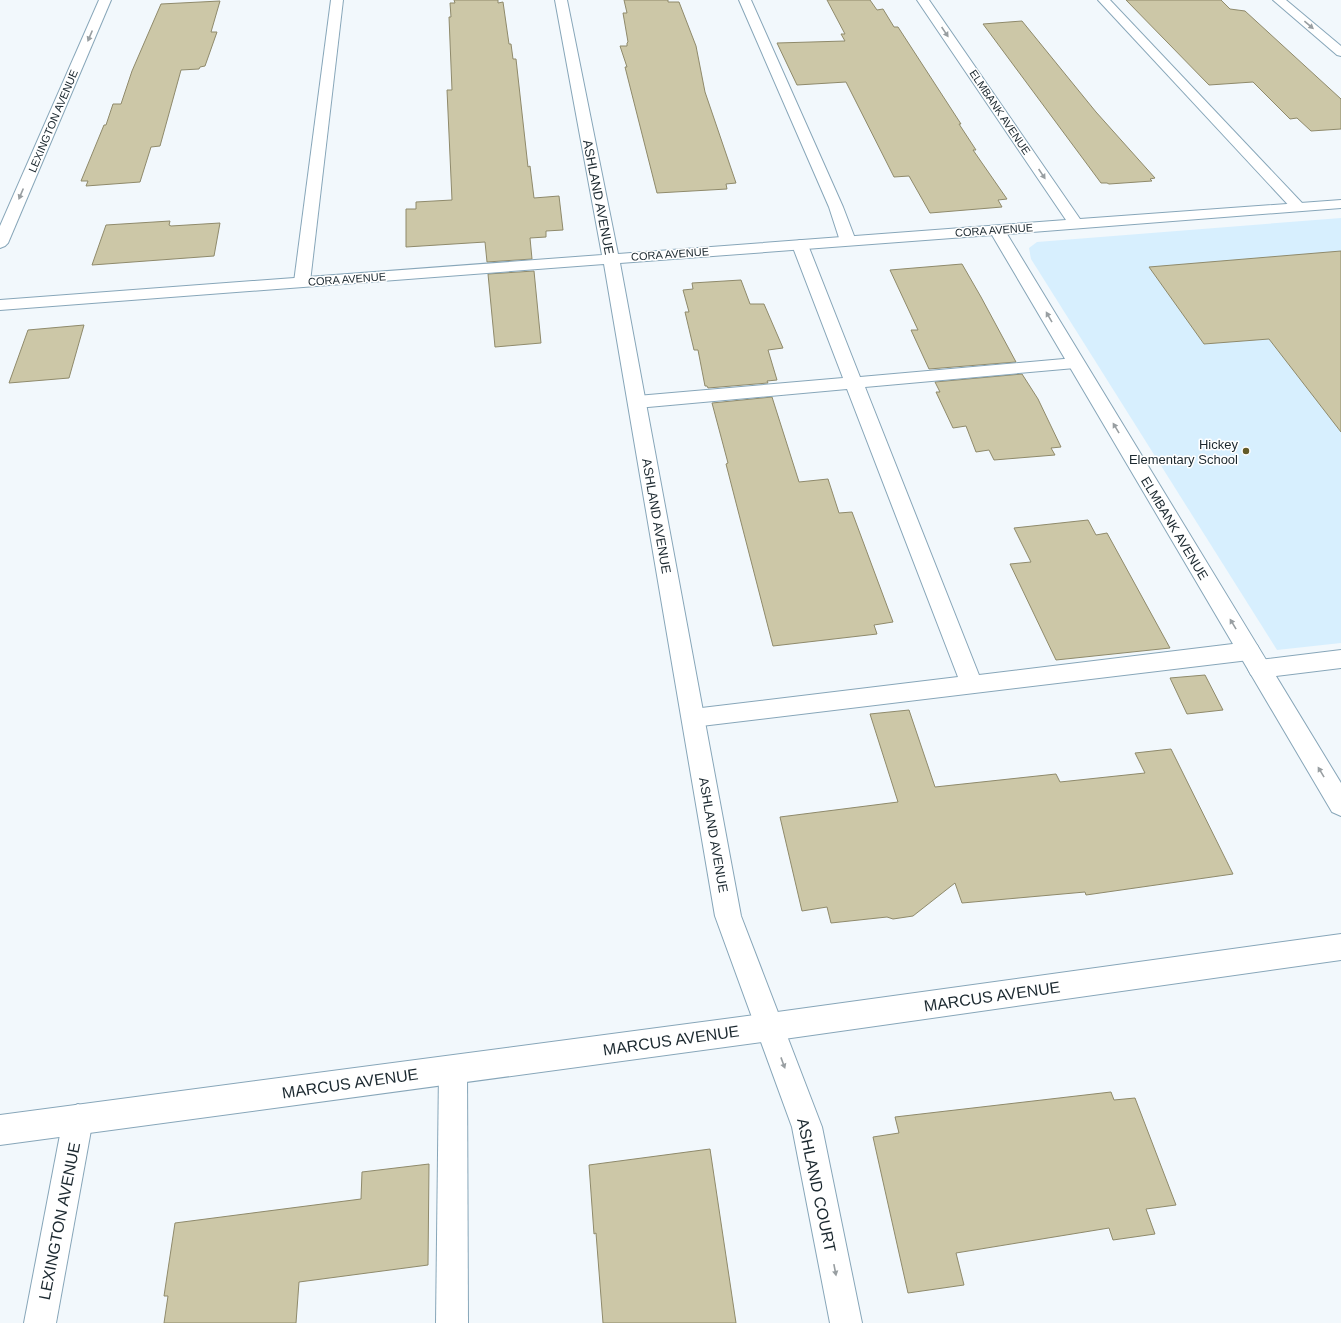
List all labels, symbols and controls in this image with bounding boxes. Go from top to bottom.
one-way arrow [1304,21,1314,30]
one-way arrow [941,27,949,37]
one-way arrow [87,30,93,41]
street label: ELMBANK AVENUE [967,67,1033,157]
street label: LEXINGTON AVENUE [26,68,80,174]
street label: ASHLAND AVENUE [580,138,617,256]
one-way arrow [1038,169,1046,179]
one-way arrow [18,188,24,200]
street label: CORA AVENUE [955,221,1033,239]
street label: CORA AVENUE [631,245,709,263]
street label: CORA AVENUE [308,270,386,288]
one-way arrow [1045,311,1052,323]
one-way arrow [1112,422,1119,434]
place label: Hickey Elementary School [1129,437,1238,467]
marker: Hickey Elementary School [1241,446,1251,456]
street label: ASHLAND AVENUE [639,457,674,575]
street label: ELMBANK AVENUE [1138,474,1211,583]
one-way arrow [1229,618,1236,630]
one-way arrow [1317,767,1325,777]
street label: ASHLAND AVENUE [696,776,731,894]
street label: MARCUS AVENUE [923,979,1061,1014]
street label: MARCUS AVENUE [602,1023,740,1058]
one-way arrow [781,1058,787,1070]
street label: MARCUS AVENUE [281,1066,419,1101]
street label: ASHLAND COURT [794,1117,839,1254]
street label: LEXINGTON AVENUE [36,1141,83,1301]
one-way arrow [833,1264,839,1277]

